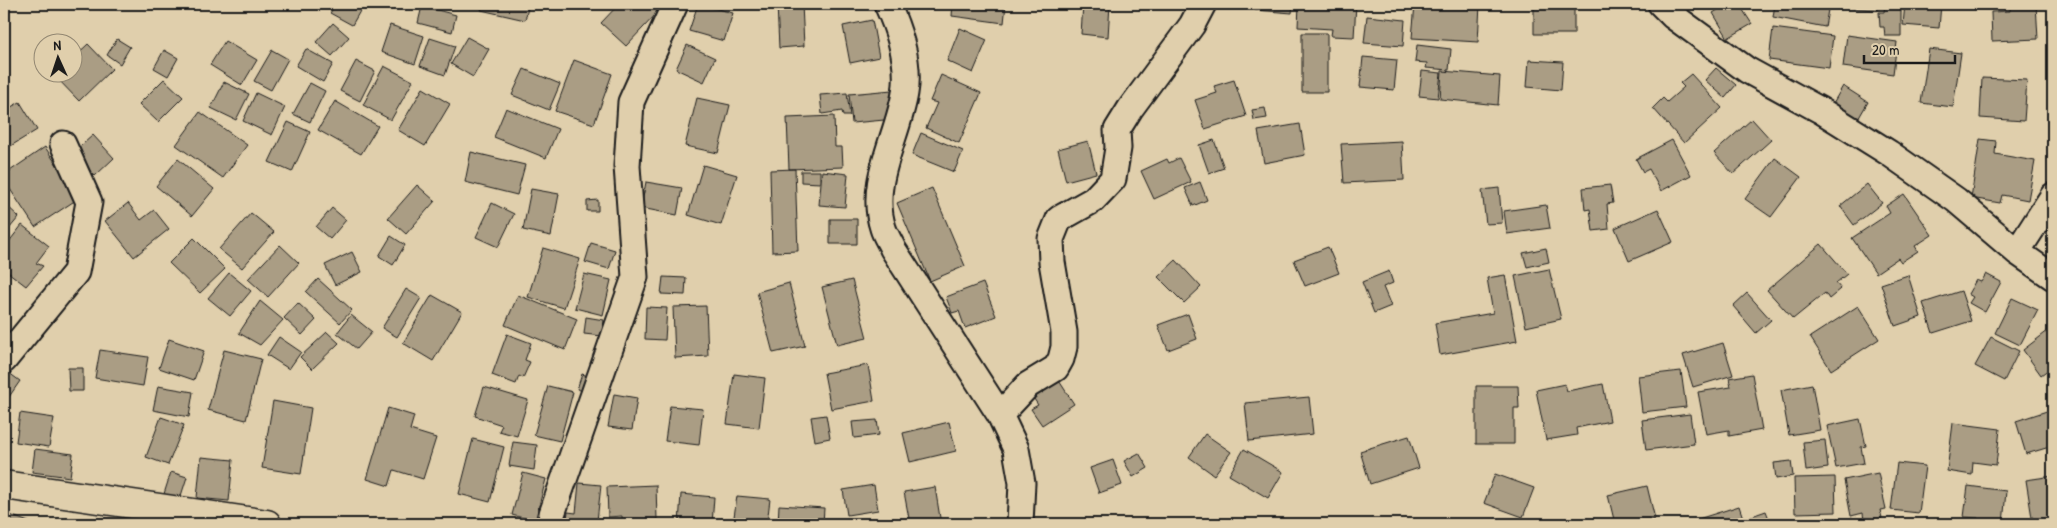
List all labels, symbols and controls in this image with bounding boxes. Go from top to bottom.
north arrow [32,32,82,82]
scale bar [1864,32,1956,64]
text: N [53,35,62,54]
text: 20 m [1872,39,1899,60]

